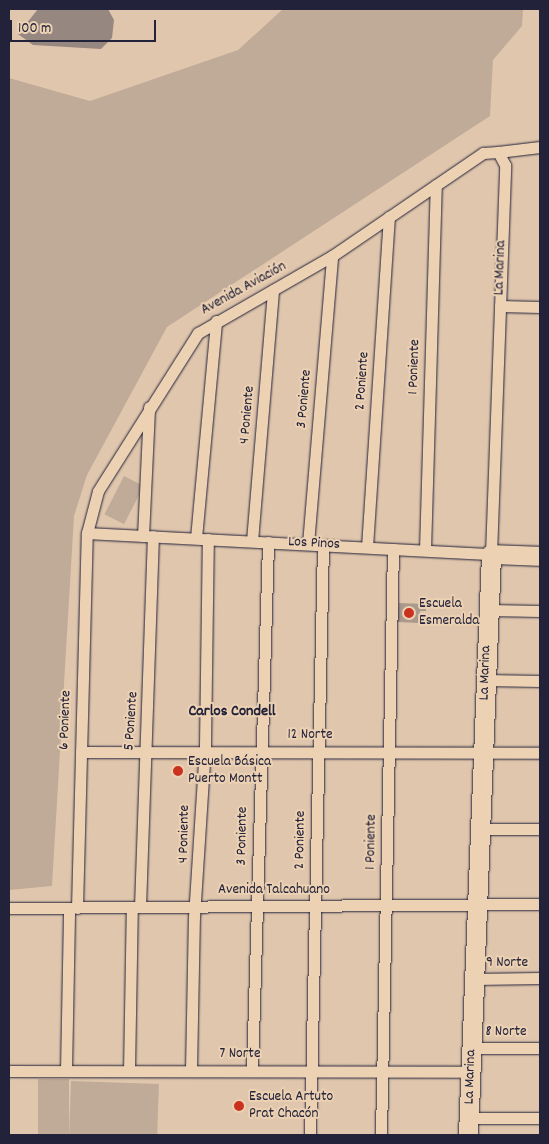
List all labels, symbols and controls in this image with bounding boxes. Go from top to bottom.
scale bar [12,10,159,42]
text: 100 m [18,18,51,40]
street label: La Marina [491,240,511,296]
street label: Avenida Aviación [198,258,290,320]
street label: 1 Poniente [405,339,425,395]
street label: 2 Poniente [352,351,374,411]
street label: 3 Poniente [293,369,317,429]
street label: 4 Poniente [236,385,260,445]
street label: Los Pinos [288,534,340,554]
place label: Escuela Esmeralda [419,595,479,630]
marker: Escuela Esmeralda [403,607,415,619]
street label: La Marina [476,645,496,701]
street label: 6 Poniente [56,690,76,750]
street label: 5 Poniente [121,691,143,751]
district label: Carlos Condell [188,702,276,722]
street label: 12 Norte [287,727,333,745]
place label: Escuela Básica Puerto Montt [188,753,271,788]
marker: Escuela Básica Puerto Montt [172,765,184,777]
street label: 4 Poniente [175,805,195,863]
street label: 3 Poniente [233,806,253,866]
street label: 2 Poniente [291,810,311,870]
street label: 1 Poniente [363,814,381,870]
street label: Avenida Talcahuano [218,882,330,900]
street label: 9 Norte [486,955,528,973]
street label: 8 Norte [485,1024,527,1042]
street label: 7 Norte [220,1046,260,1064]
street label: La Marina [461,1049,481,1105]
place label: Escuela Artuto Prat Chacón [249,1088,333,1123]
marker: Escuela Artuto Prat Chacón [233,1100,245,1112]

